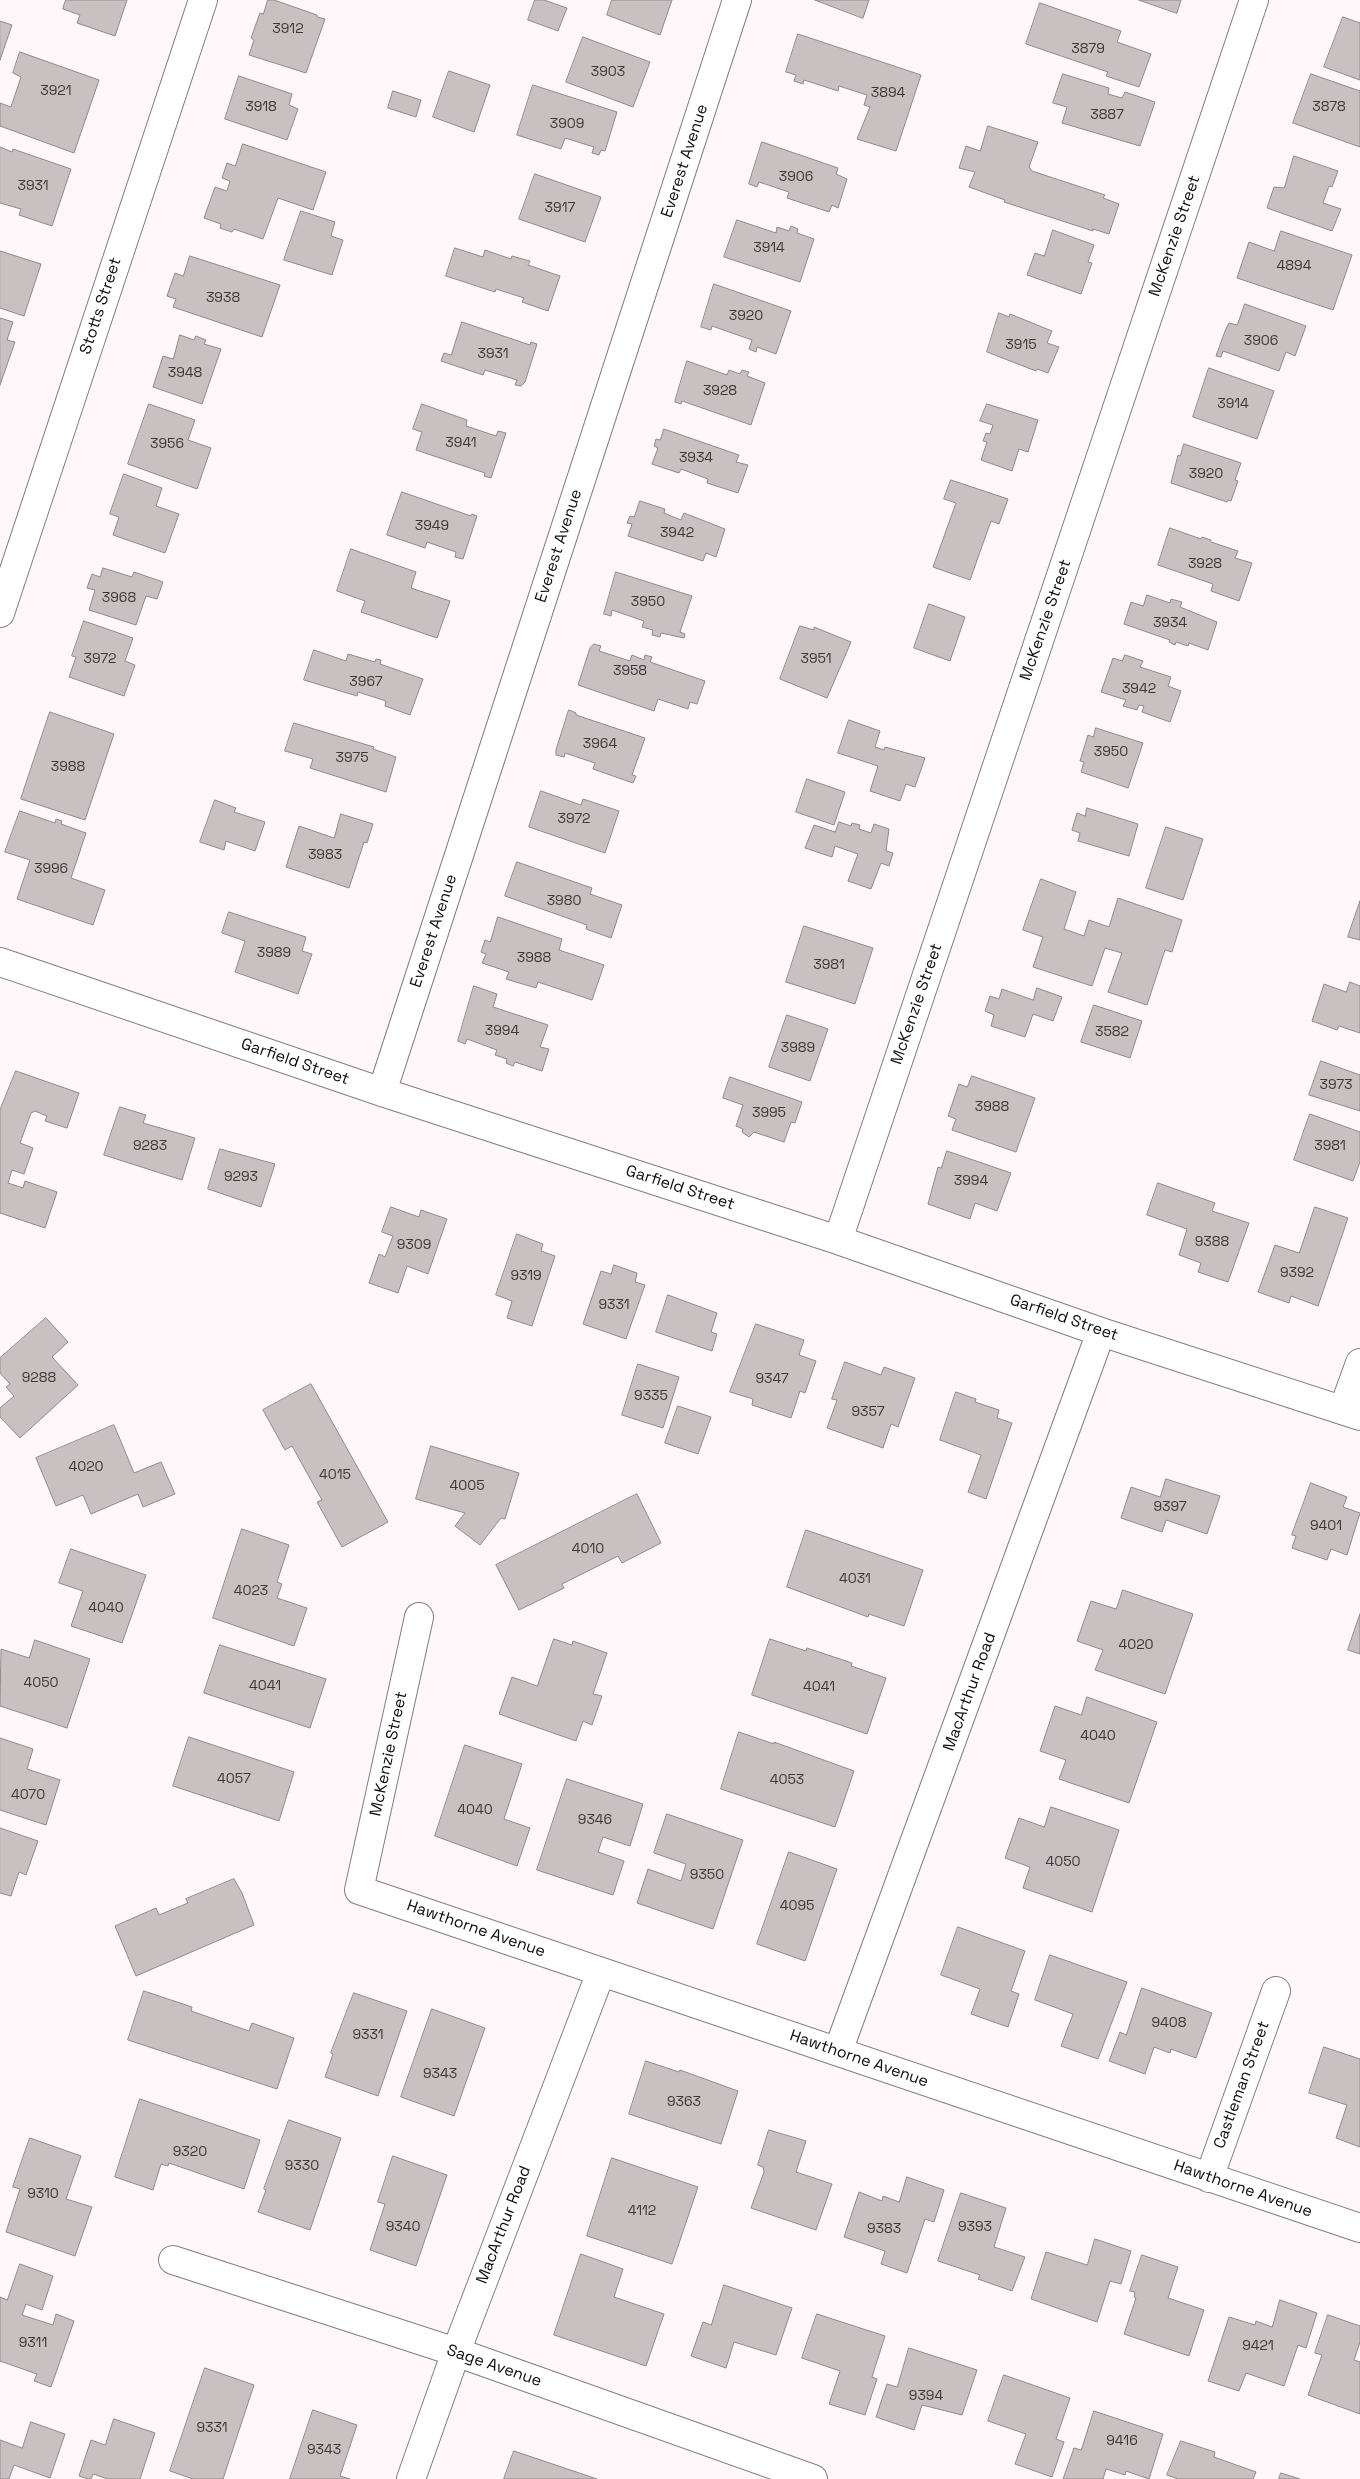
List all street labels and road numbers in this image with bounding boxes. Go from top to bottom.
street label: Everest Avenue [658,102,712,220]
street label: McKenzie Street [1145,173,1205,299]
street label: Stotts Street [76,255,126,357]
street label: Everest Avenue [532,487,586,605]
street label: McKenzie Street [1016,557,1076,683]
street label: Everest Avenue [407,872,461,990]
street label: McKenzie Street [887,941,947,1067]
street label: Garfield Street [238,1035,352,1089]
street label: Garfield Street [623,1161,737,1215]
street label: Garfield Street [1007,1291,1121,1345]
street label: MacArthur Road [940,1630,1000,1754]
street label: McKenzie Street [366,1690,412,1818]
street label: Hawthorne Avenue [404,1896,548,1962]
street label: Castleman Street [1210,2019,1274,2151]
street label: Hawthorne Avenue [787,2026,931,2092]
street label: Hawthorne Avenue [1171,2156,1315,2222]
street label: MacArthur Road [473,2163,535,2287]
street label: Sage Avenue [444,2341,544,2391]

